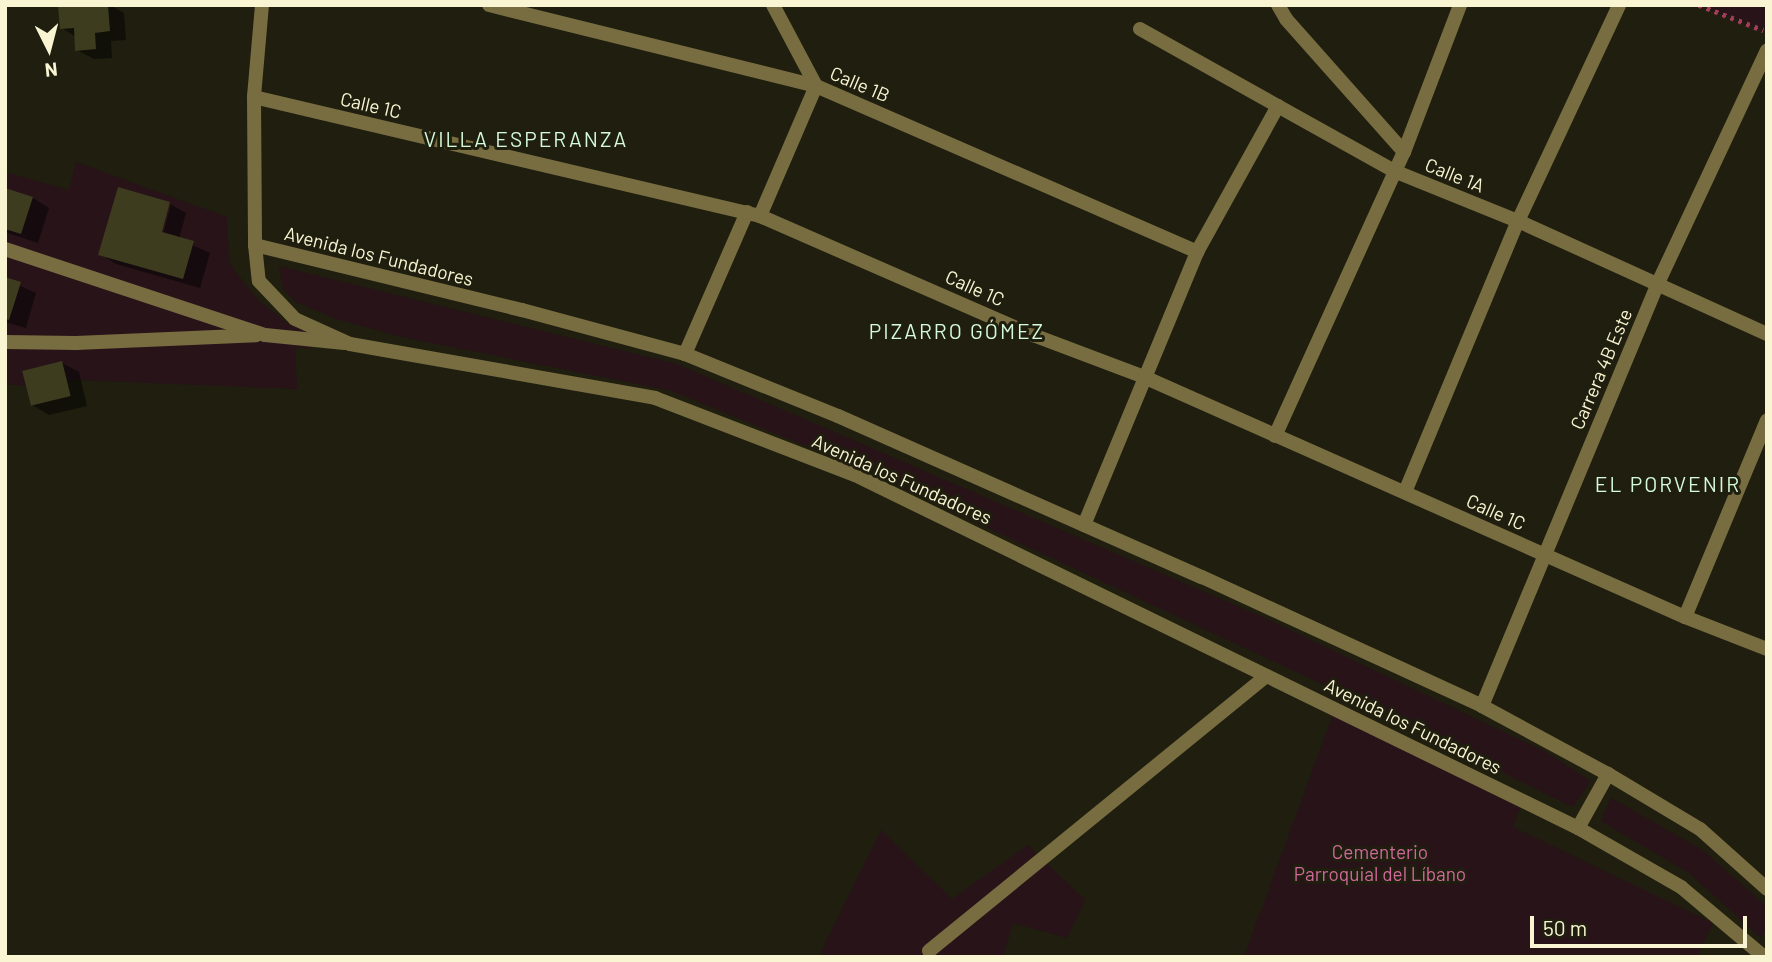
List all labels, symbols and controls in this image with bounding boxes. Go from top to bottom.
north arrow [14,14,84,84]
text: N [44,58,59,82]
street label: Calle 1B [827,61,893,107]
street label: Calle 1C [338,87,404,123]
district label: VILLA ESPERANZA [426,126,626,152]
street label: Calle 1A [1422,153,1488,197]
street label: Avenida los Fundadores [282,221,476,291]
street label: Calle 1C [942,265,1008,311]
street label: Carrera 4B Este [1565,305,1637,433]
district label: PIZARRO GÓMEZ [870,318,1044,344]
street label: Avenida los Fundadores [809,429,995,529]
district label: EL PORVENIR [1596,471,1740,497]
street label: Calle 1C [1463,489,1529,535]
street label: Avenida los Fundadores [1321,673,1505,779]
park label: Cementerio Parroquial del Líbano [1294,841,1466,885]
scale bar [1534,902,1751,946]
text: 50 m [1543,915,1587,940]

